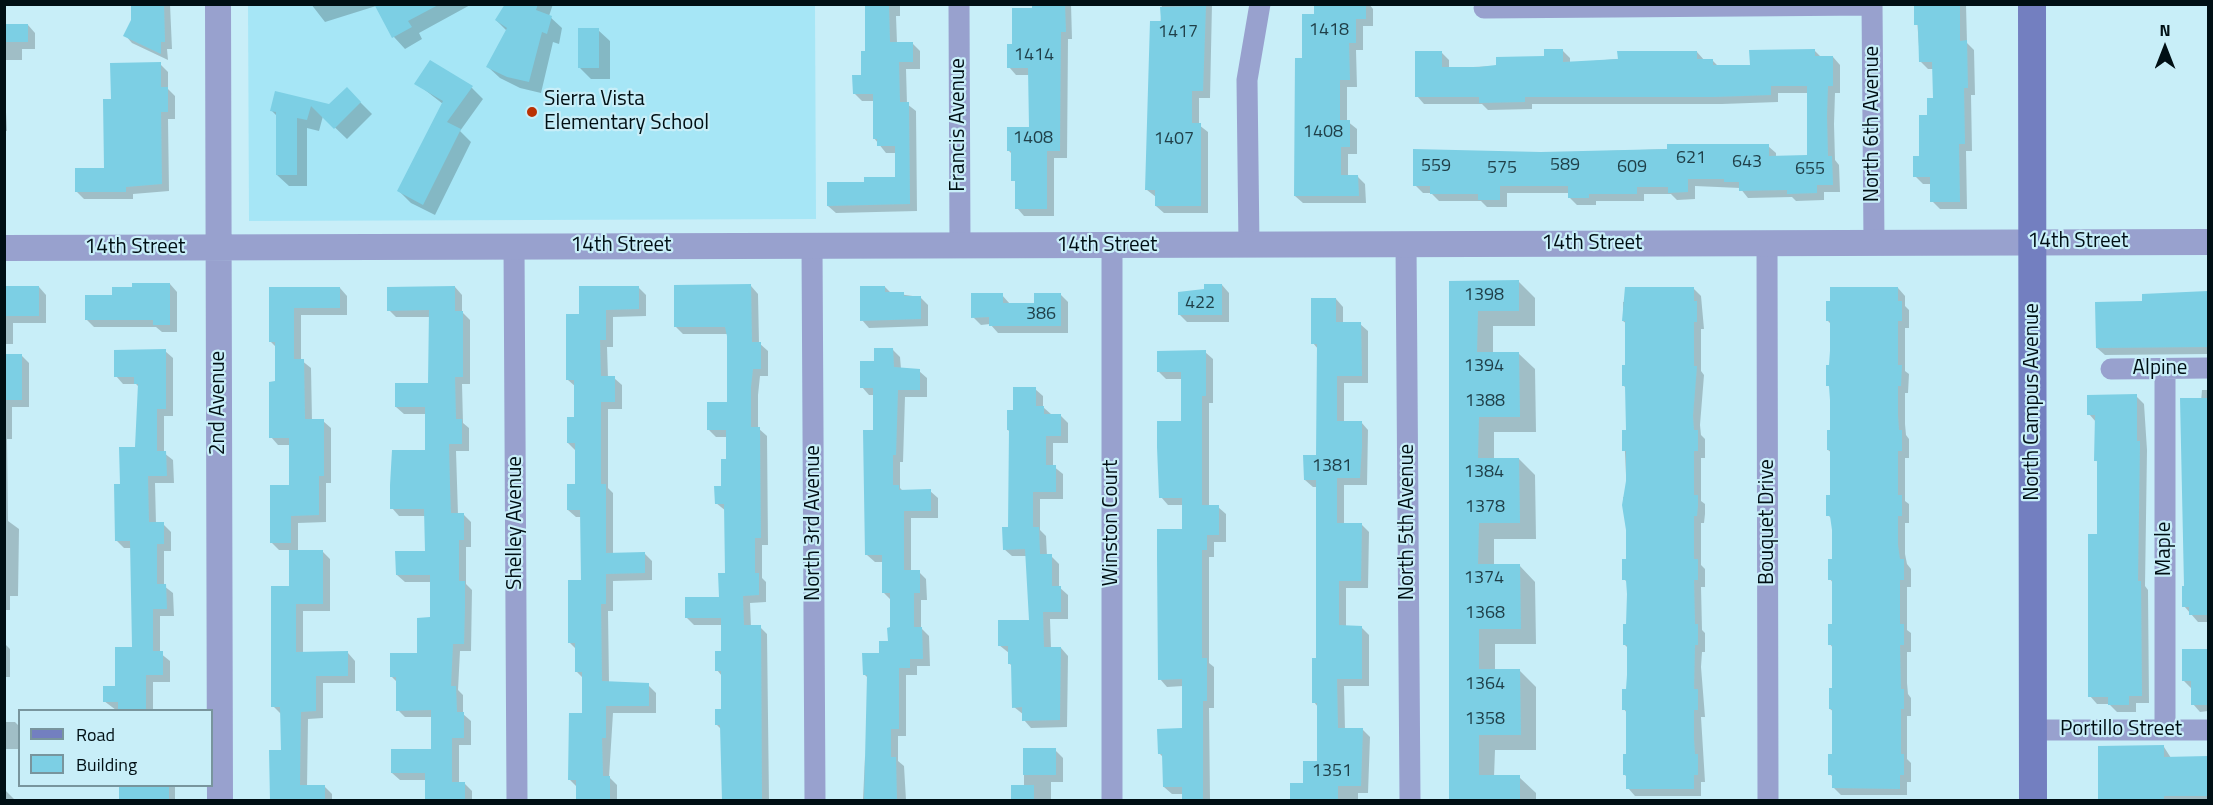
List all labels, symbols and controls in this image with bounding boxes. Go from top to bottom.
north arrow [2135,18,2195,78]
text: N [2159,18,2171,42]
house number: 1418 [1309,20,1349,42]
house number: 1417 [1158,22,1198,44]
house number: 1414 [1014,45,1054,67]
street label: North 6th Avenue [1860,46,1886,202]
street label: Francis Avenue [946,58,972,192]
place label: Sierra Vista Elementary School [544,87,709,137]
marker: Sierra Vista Elementary School [525,105,539,119]
house number: 1408 [1303,122,1343,144]
house number: 1408 [1013,128,1053,150]
house number: 1407 [1154,129,1194,151]
house number: 621 [1676,148,1706,170]
house number: 643 [1732,152,1762,174]
house number: 589 [1550,155,1580,177]
house number: 559 [1421,156,1451,178]
house number: 609 [1617,157,1647,179]
house number: 575 [1487,158,1517,180]
house number: 655 [1795,159,1825,181]
street label: 14th Street [2028,229,2128,255]
street label: 14th Street [1542,231,1642,257]
street label: 14th Street [571,233,671,259]
street label: 14th Street [1057,233,1157,259]
street label: 14th Street [85,235,185,261]
house number: 1398 [1464,285,1504,307]
house number: 422 [1185,293,1215,315]
street label: North Campus Avenue [2020,303,2046,501]
house number: 386 [1026,304,1056,326]
street label: 2nd Avenue [206,351,232,455]
house number: 1394 [1464,356,1504,378]
street label: Alpine [2133,356,2187,382]
house number: 1388 [1465,391,1505,413]
street label: North 5th Avenue [1395,444,1421,600]
street label: North 3rd Avenue [801,445,827,601]
street label: Shelley Avenue [503,456,529,590]
house number: 1381 [1312,456,1352,478]
street label: Bouquet Drive [1755,459,1781,585]
street label: Winston Court [1099,460,1125,586]
house number: 1384 [1464,462,1504,484]
house number: 1378 [1465,497,1505,519]
street label: Maple [2152,522,2178,576]
house number: 1374 [1464,568,1504,590]
house number: 1368 [1465,603,1505,625]
house number: 1364 [1465,674,1505,696]
legend [18,709,213,787]
house number: 1358 [1465,709,1505,731]
street label: Portillo Street [2060,717,2182,743]
text: Road [76,721,115,748]
text: Building [76,751,137,778]
house number: 1351 [1312,761,1352,783]

